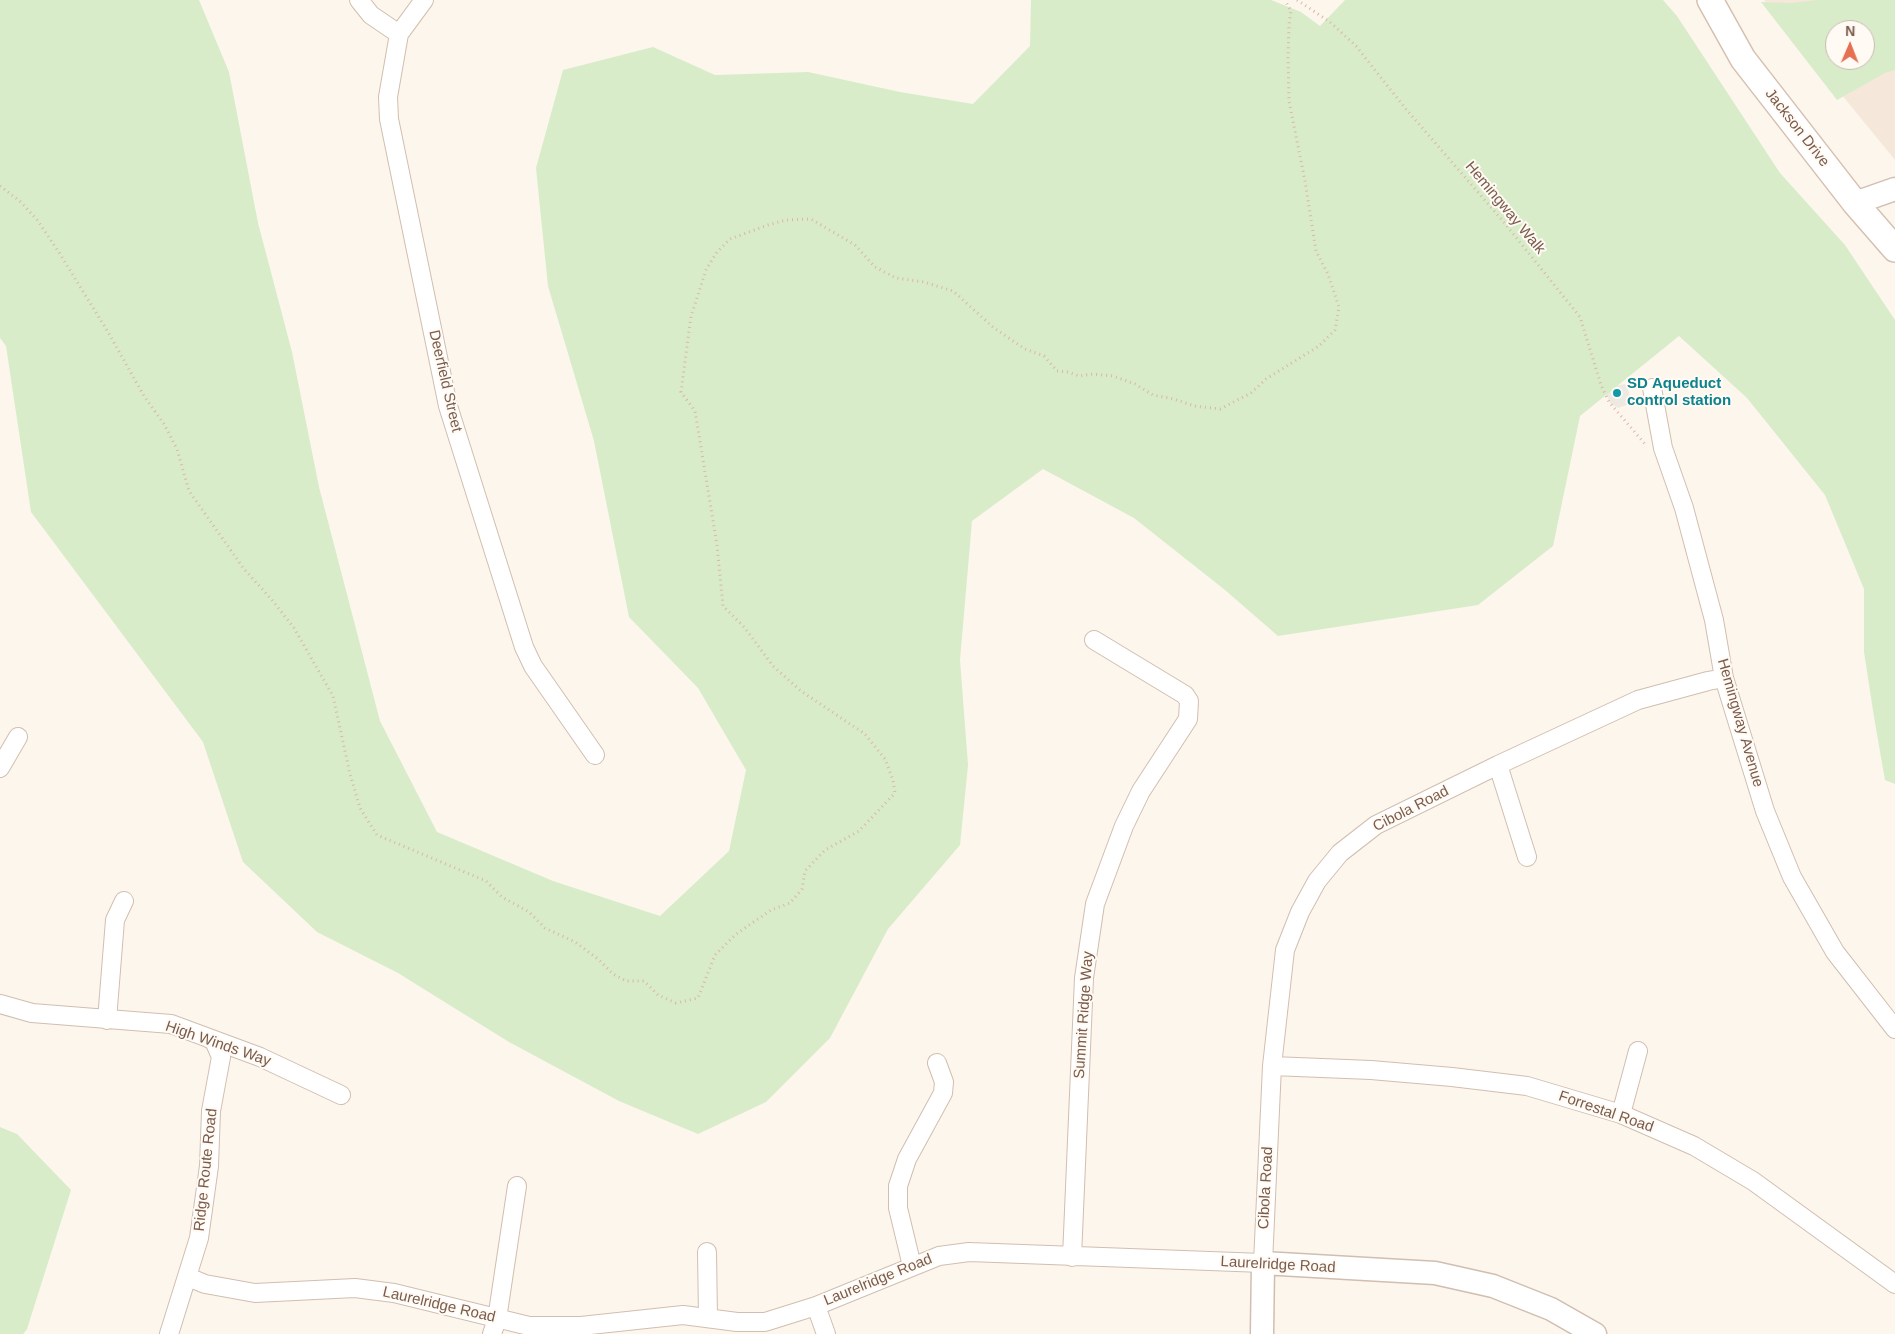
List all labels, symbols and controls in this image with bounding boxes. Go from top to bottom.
north arrow [1825,20,1875,70]
text: N [1845,23,1855,39]
street label: Jackson Drive [1761,85,1833,171]
street label: Hemingway Walk [1461,158,1549,258]
street label: Deerfield Street [425,328,465,434]
place label: SD Aqueduct control station [1627,375,1731,410]
marker: SD Aqueduct control station [1611,387,1623,399]
street label: Hemingway Avenue [1713,657,1767,789]
street label: Cibola Road [1370,782,1452,836]
street label: Summit Ridge Way [1071,951,1097,1079]
street label: High Winds Way [163,1018,273,1070]
street label: Forrestal Road [1556,1087,1656,1137]
street label: Ridge Route Road [191,1108,221,1232]
street label: Cibola Road [1255,1146,1277,1230]
street label: Laurelridge Road [821,1250,935,1310]
street label: Laurelridge Road [1220,1253,1336,1277]
street label: Laurelridge Road [381,1283,497,1327]

